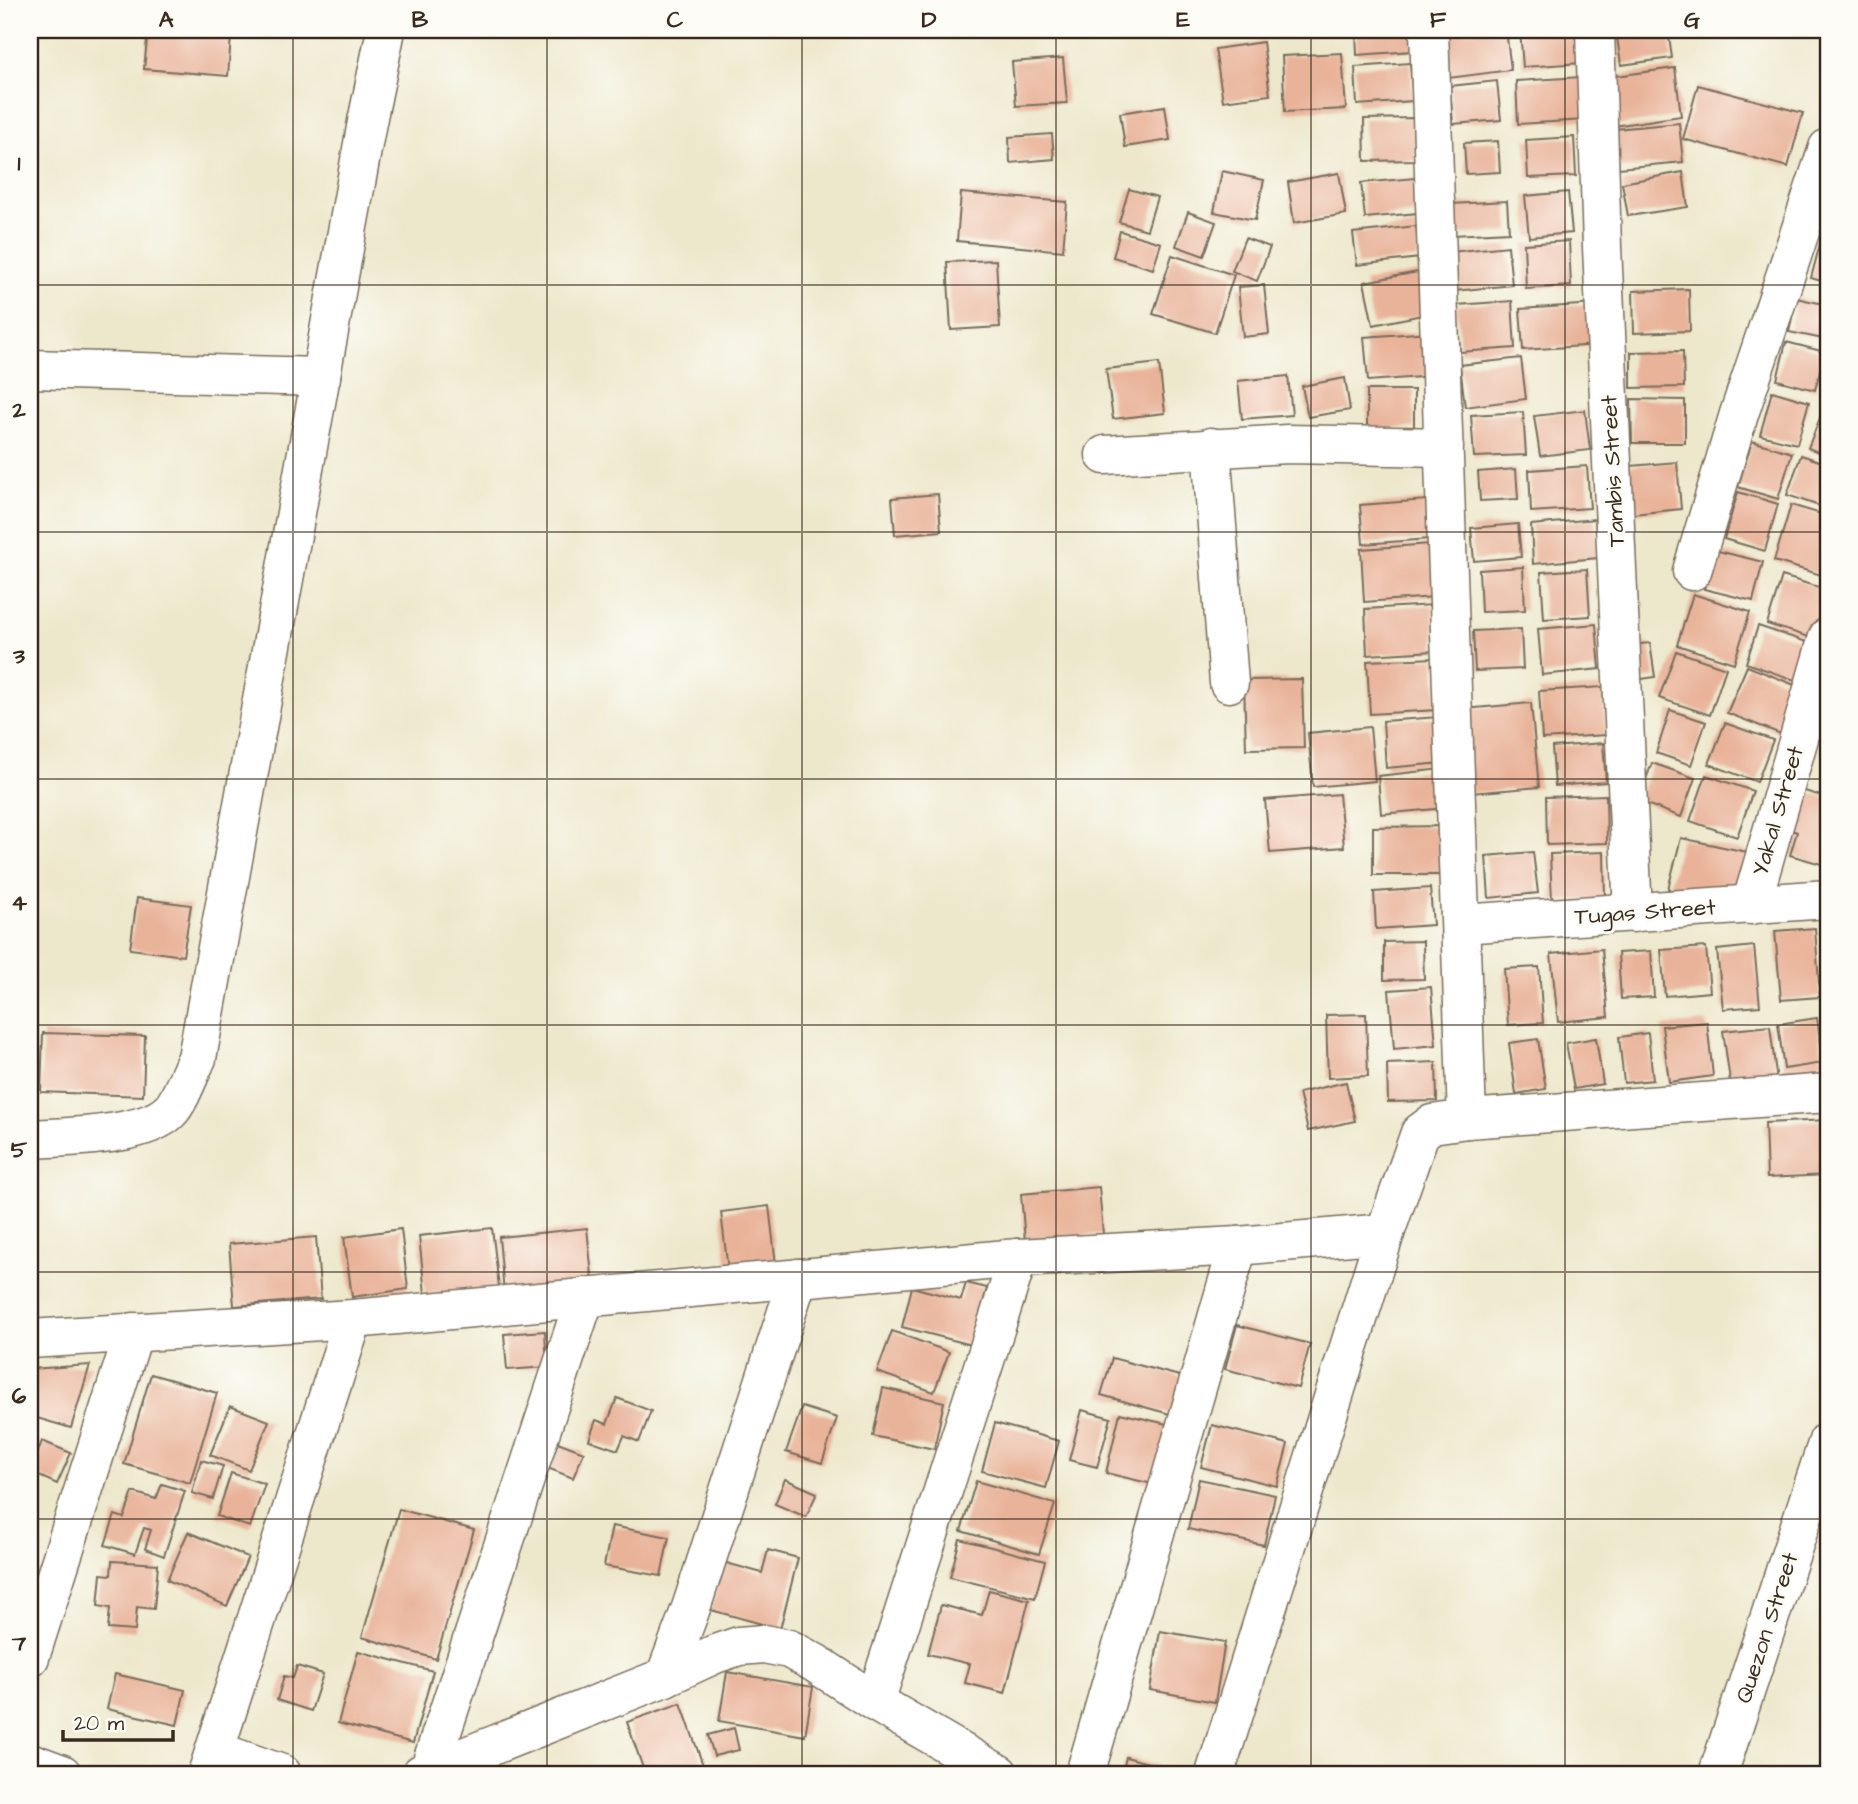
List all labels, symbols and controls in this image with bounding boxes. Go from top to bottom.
text: A [159,4,174,36]
text: B [412,4,429,36]
text: C [667,4,684,36]
text: D [922,4,937,36]
text: E [1176,4,1190,36]
text: F [1430,4,1447,36]
text: G [1684,4,1700,36]
text: 1 [18,147,21,179]
text: 2 [11,394,26,426]
street label: Tambis Street [1593,394,1633,548]
text: 3 [12,640,25,672]
street label: Yakal Street [1744,742,1812,880]
text: 4 [11,887,27,919]
street label: Tugas Street [1573,891,1717,934]
text: 5 [11,1134,28,1166]
text: 6 [12,1380,27,1412]
street label: Quezon Street [1728,1548,1807,1707]
text: 7 [11,1627,27,1659]
scale bar [63,1699,173,1743]
text: 20 m [74,1709,125,1738]

